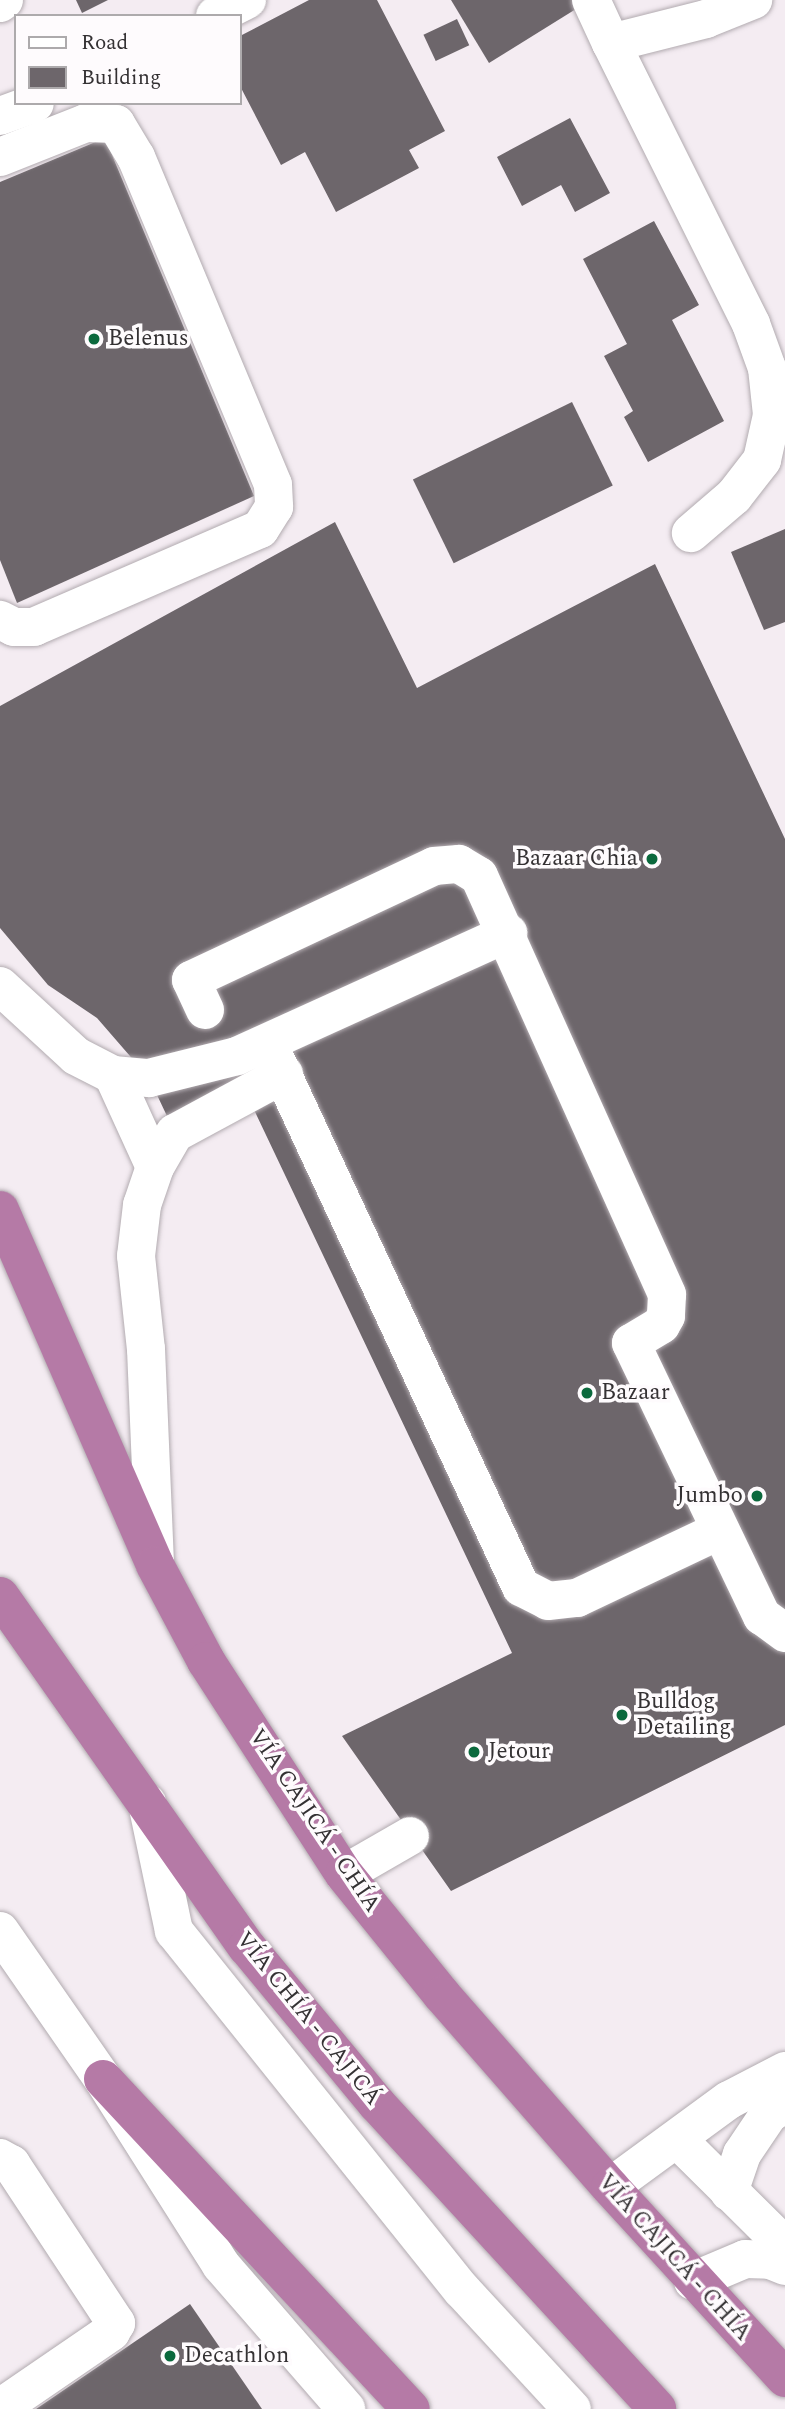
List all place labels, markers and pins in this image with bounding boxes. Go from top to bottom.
place label: Belenus [108,325,189,353]
marker: Belenus [86,331,102,347]
place label: Bazaar Chia [515,845,638,873]
marker: Bazaar Chia [644,851,660,867]
place label: Bazaar [601,1379,670,1407]
marker: Bazaar [579,1385,595,1401]
place label: Jumbo [676,1482,743,1510]
marker: Jumbo [749,1488,765,1504]
place label: Bulldog Detailing [636,1688,731,1742]
marker: Bulldog Detailing [614,1707,630,1723]
place label: Jetour [488,1738,550,1766]
marker: Jetour [466,1744,482,1760]
place label: Decathlon [184,2342,289,2370]
marker: Decathlon [162,2348,178,2364]

